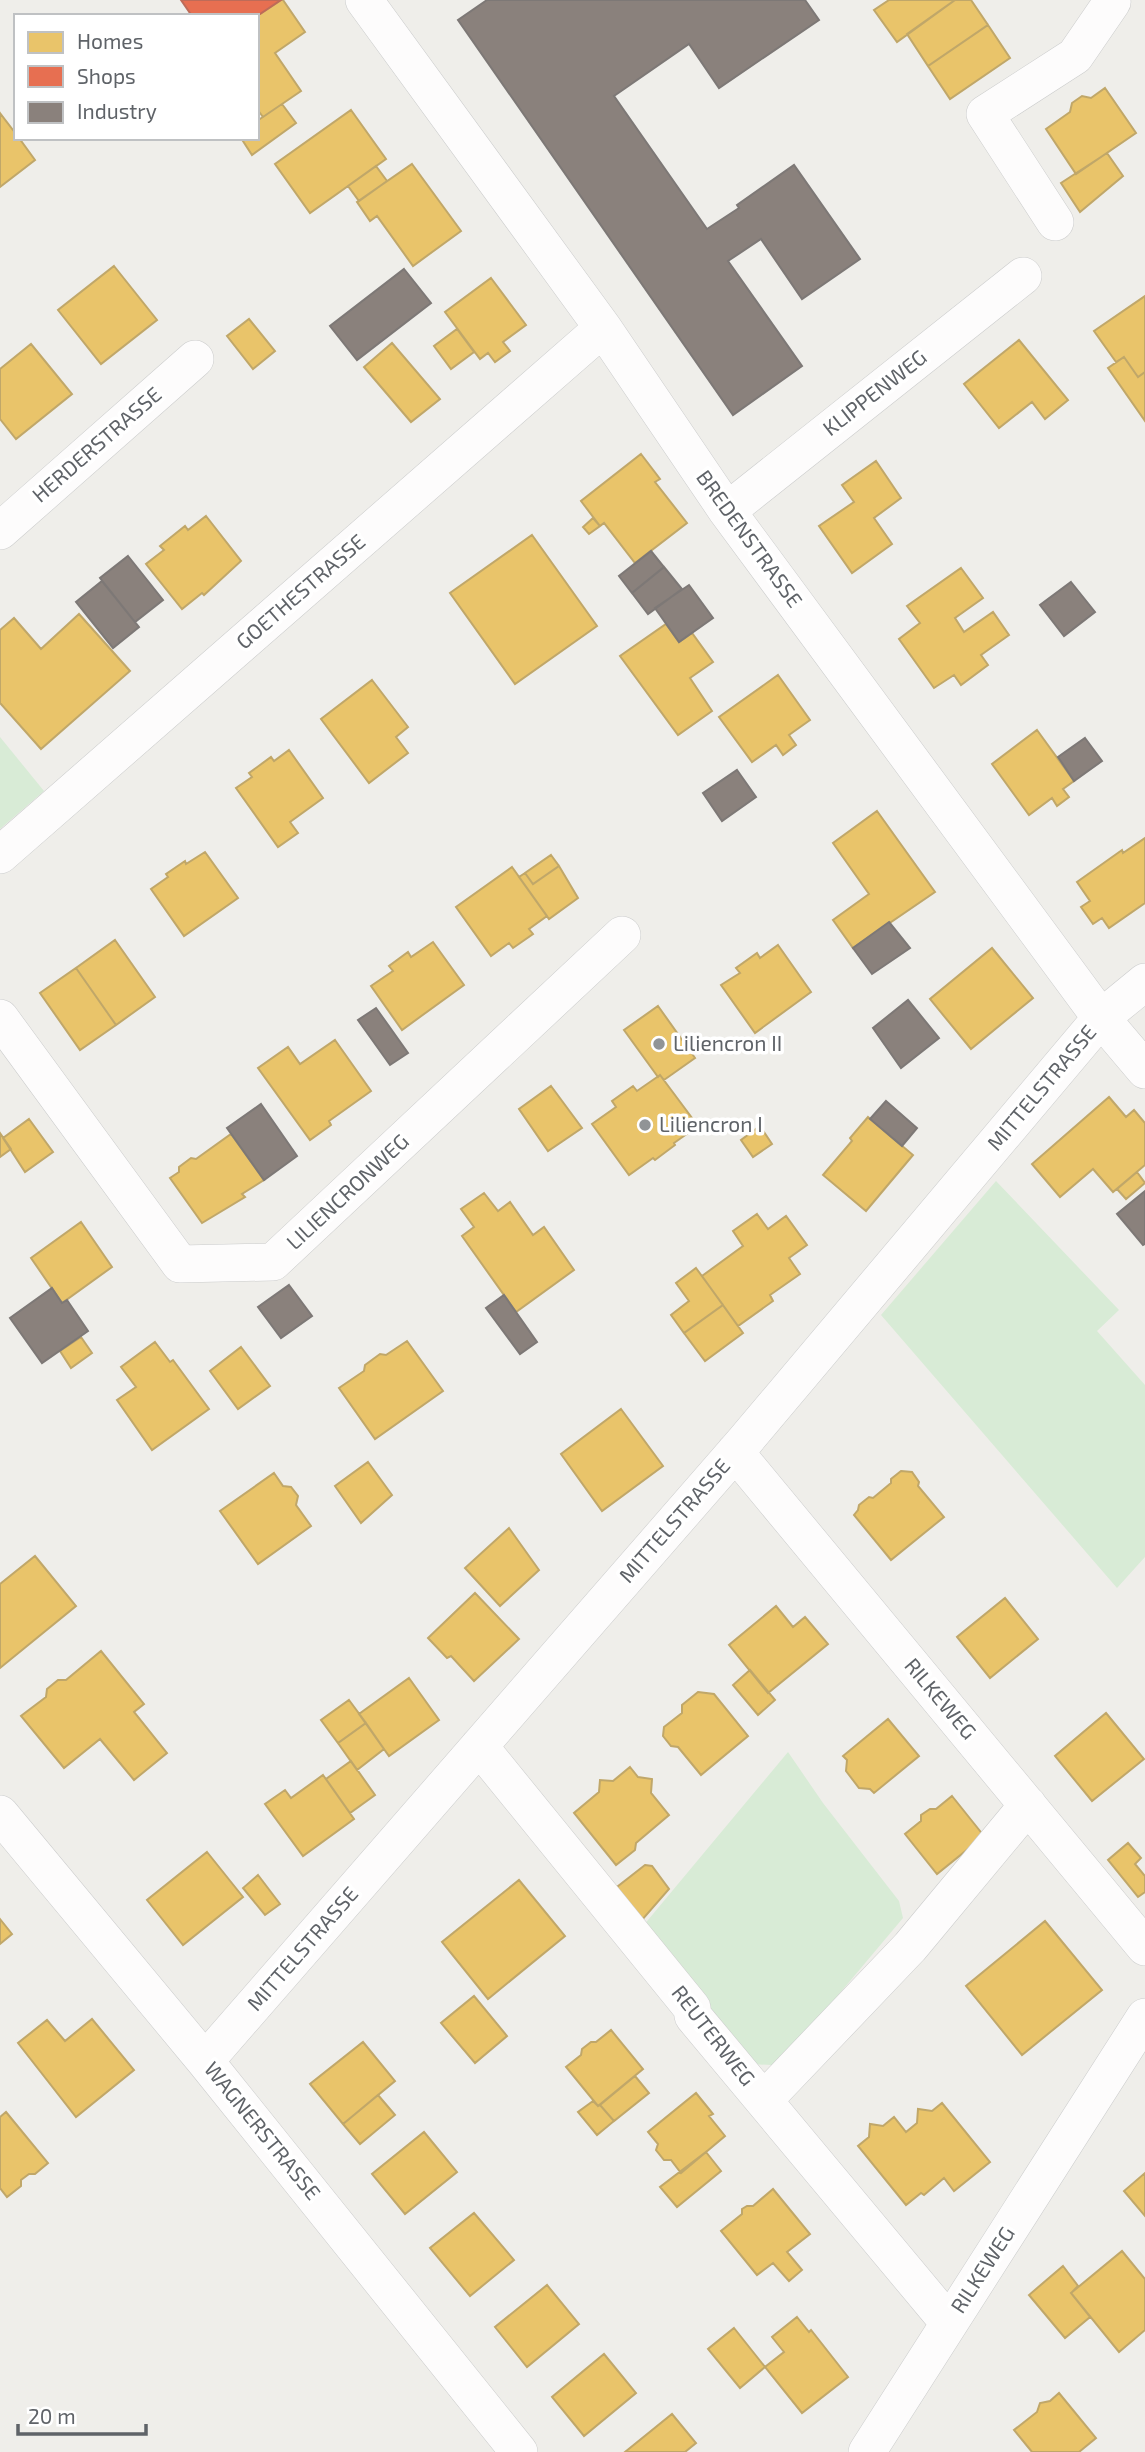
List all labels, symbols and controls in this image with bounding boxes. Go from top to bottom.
legend [14,14,259,140]
text: Homes [77,28,143,53]
text: Shops [77,63,136,88]
text: Industry [77,98,157,123]
street label: KLIPPENWEG [817,344,931,440]
street label: HERDERSTRASSE [26,381,166,507]
street label: BREDENSTRASSE [692,465,808,612]
street label: GOETHESTRASSE [231,528,369,654]
street label: MITTELSTRASSE [981,1019,1101,1155]
place label: Liliencron II [673,1030,782,1055]
marker: Liliencron II [651,1036,667,1052]
place label: Liliencron I [659,1111,763,1136]
marker: Liliencron I [637,1117,653,1133]
street label: LILIENCRONWEG [281,1128,413,1254]
street label: MITTELSTRASSE [613,1453,735,1587]
street label: RILKEWEG [900,1652,982,1744]
street label: MITTELSTRASSE [241,1881,363,2015]
street label: REUTERWEG [667,1980,761,2090]
street label: WAGNERSTRASSE [200,2056,327,2204]
street label: RILKEWEG [945,2221,1019,2317]
scale bar [18,2392,145,2436]
text: 20 m [28,2403,76,2428]

